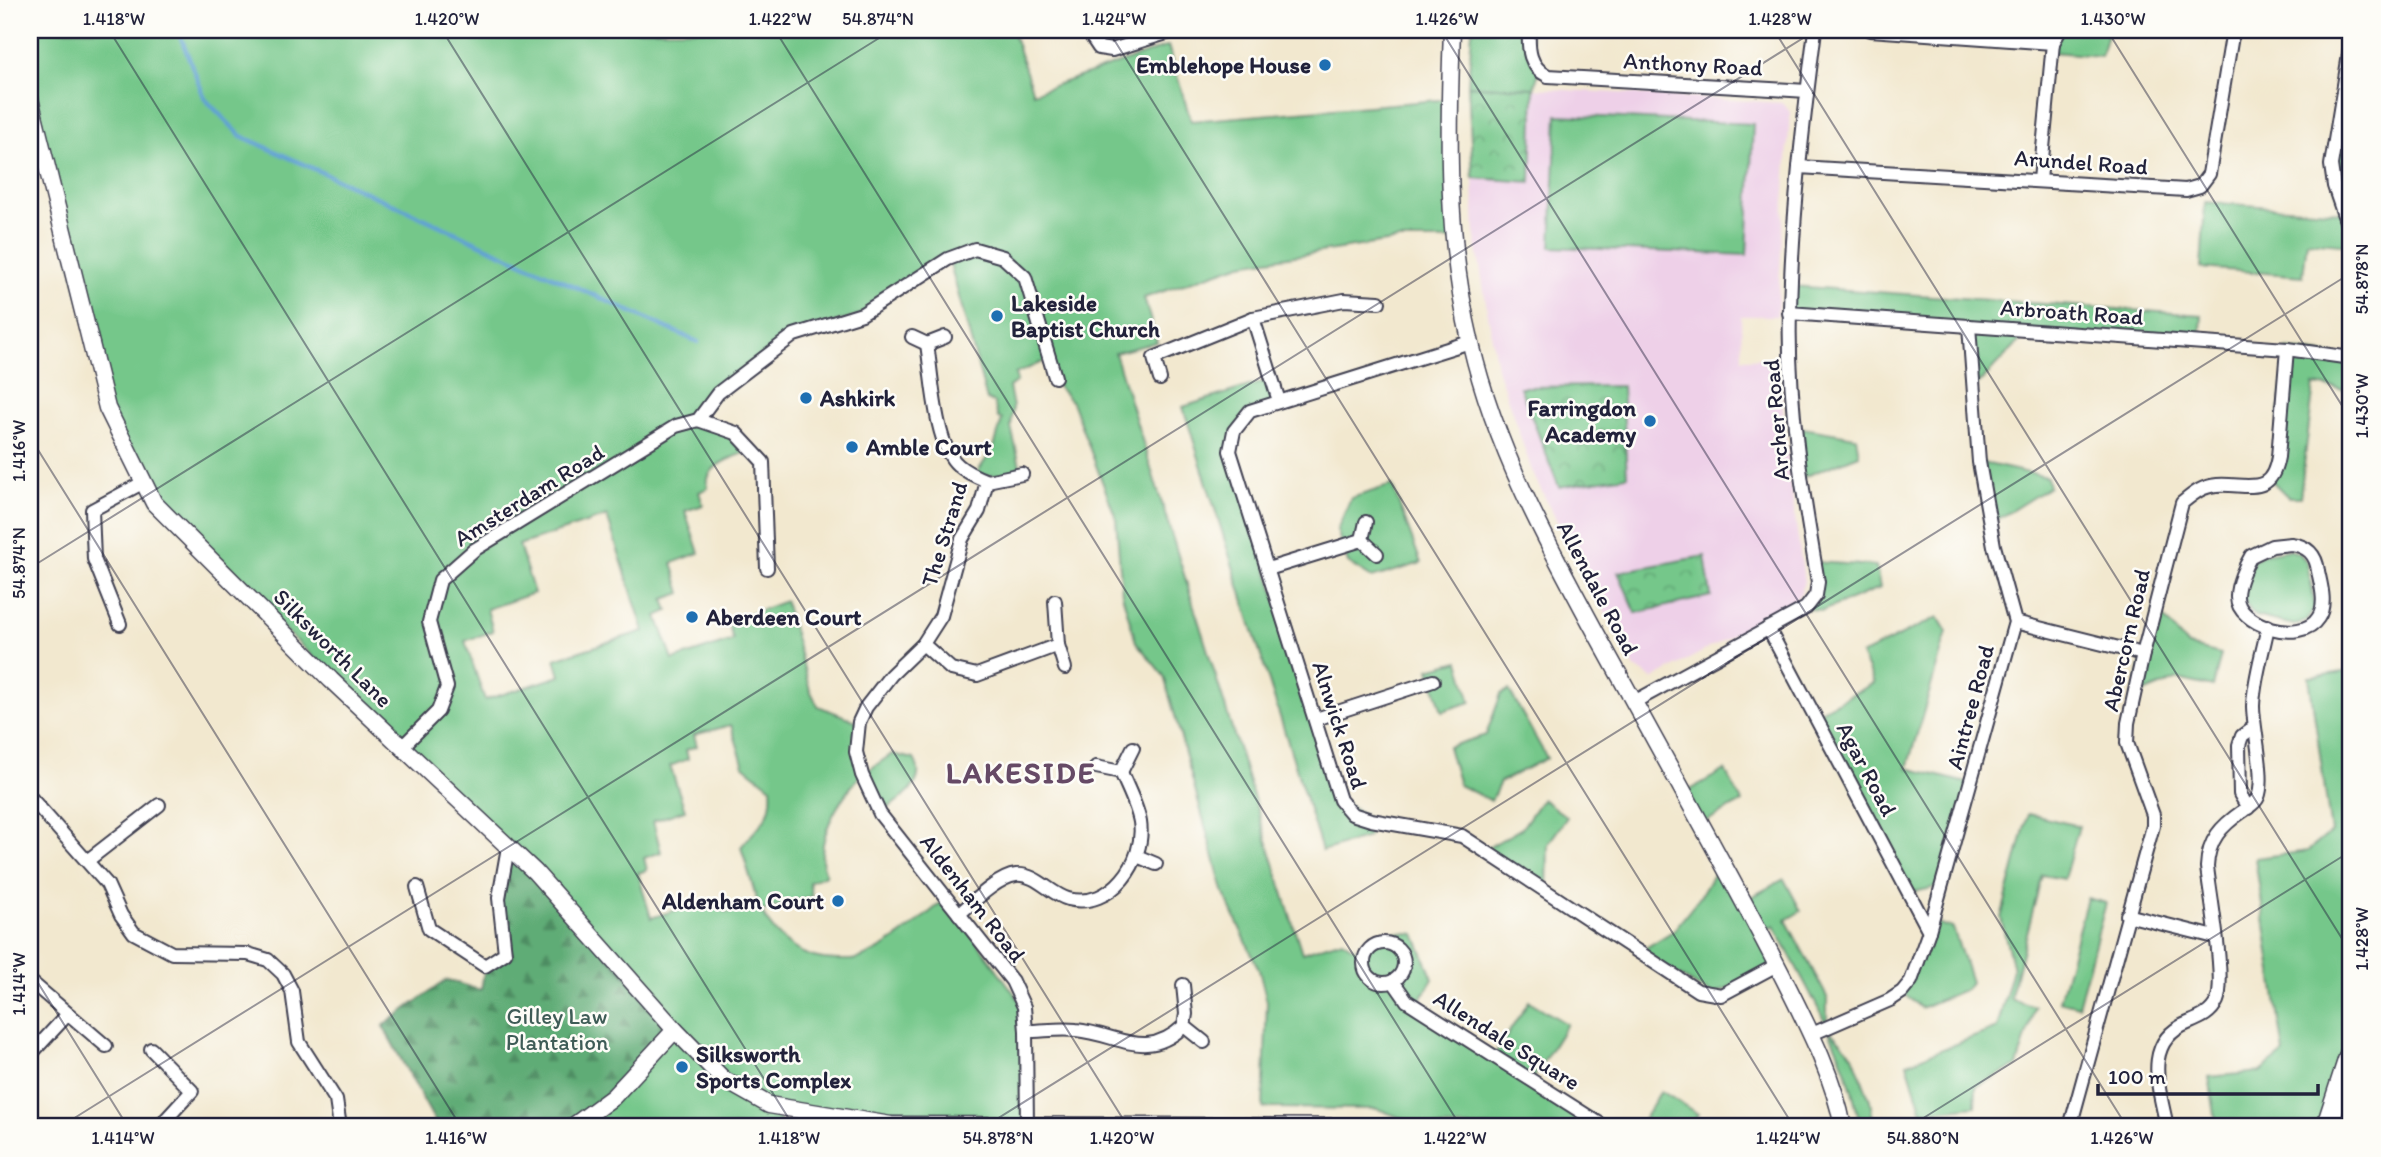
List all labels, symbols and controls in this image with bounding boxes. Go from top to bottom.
text: 1.418°W [83,8,145,30]
text: 1.420°W [415,8,479,30]
text: 1.422°W [748,8,812,30]
text: 54.874°N [842,8,914,30]
text: 1.424°W [1082,8,1146,30]
text: 1.426°W [1415,8,1479,30]
text: 1.428°W [1748,8,1812,30]
text: 1.430°W [2080,8,2146,30]
street label: Anthony Road [1623,46,1764,82]
place label: Emblehope House [1136,51,1311,79]
marker: Emblehope House [1317,57,1333,73]
street label: Arundel Road [2013,143,2149,181]
text: 54.878°N [2351,244,2373,314]
place label: Lakeside Baptist Church [1011,289,1160,343]
street label: Arbroath Road [1999,293,2145,331]
marker: Lakeside Baptist Church [989,308,1005,324]
street label: Archer Road [1757,358,1795,482]
text: 1.430°W [2351,373,2373,439]
place label: Ashkirk [819,384,896,412]
marker: Ashkirk [798,390,814,406]
place label: Farringdon Academy [1527,394,1637,448]
marker: Farringdon Academy [1642,413,1658,429]
text: 1.416°W [8,420,30,482]
place label: Amble Court [865,433,992,461]
street label: Amsterdam Road [449,438,609,552]
marker: Amble Court [844,439,860,455]
street label: The Strand [915,478,973,590]
street label: Allendale Road [1551,516,1645,660]
text: 54.874°N [8,527,30,599]
street label: Abercorn Road [2096,566,2156,714]
street label: Silksworth Lane [268,583,398,713]
place label: Aberdeen Court [705,603,862,631]
marker: Aberdeen Court [684,609,700,625]
street label: Aintree Road [1940,641,2000,772]
street label: Alnwick Road [1306,658,1374,793]
street label: Agar Road [1831,717,1904,821]
district label: LAKESIDE [946,754,1096,791]
street label: Aldenham Road [914,828,1032,968]
place label: Aldenham Court [661,887,824,915]
marker: Aldenham Court [830,893,846,909]
text: 1.428°W [2351,907,2373,971]
text: 1.414°W [8,952,30,1016]
street label: Allendale Square [1429,984,1585,1096]
park label: Gilley Law Plantation [506,1002,608,1056]
place label: Silksworth Sports Complex [696,1040,851,1094]
scale bar [2098,1052,2318,1096]
marker: Silksworth Sports Complex [674,1059,690,1075]
text: 100 m [2108,1064,2166,1089]
text: 1.414°W [91,1127,155,1149]
text: 1.416°W [425,1127,487,1149]
text: 1.418°W [758,1127,820,1149]
text: 54.878°N [963,1127,1033,1149]
text: 1.420°W [1090,1127,1154,1149]
text: 1.422°W [1423,1127,1487,1149]
text: 1.424°W [1756,1127,1820,1149]
text: 54.880°N [1887,1127,1959,1149]
text: 1.426°W [2090,1127,2154,1149]

